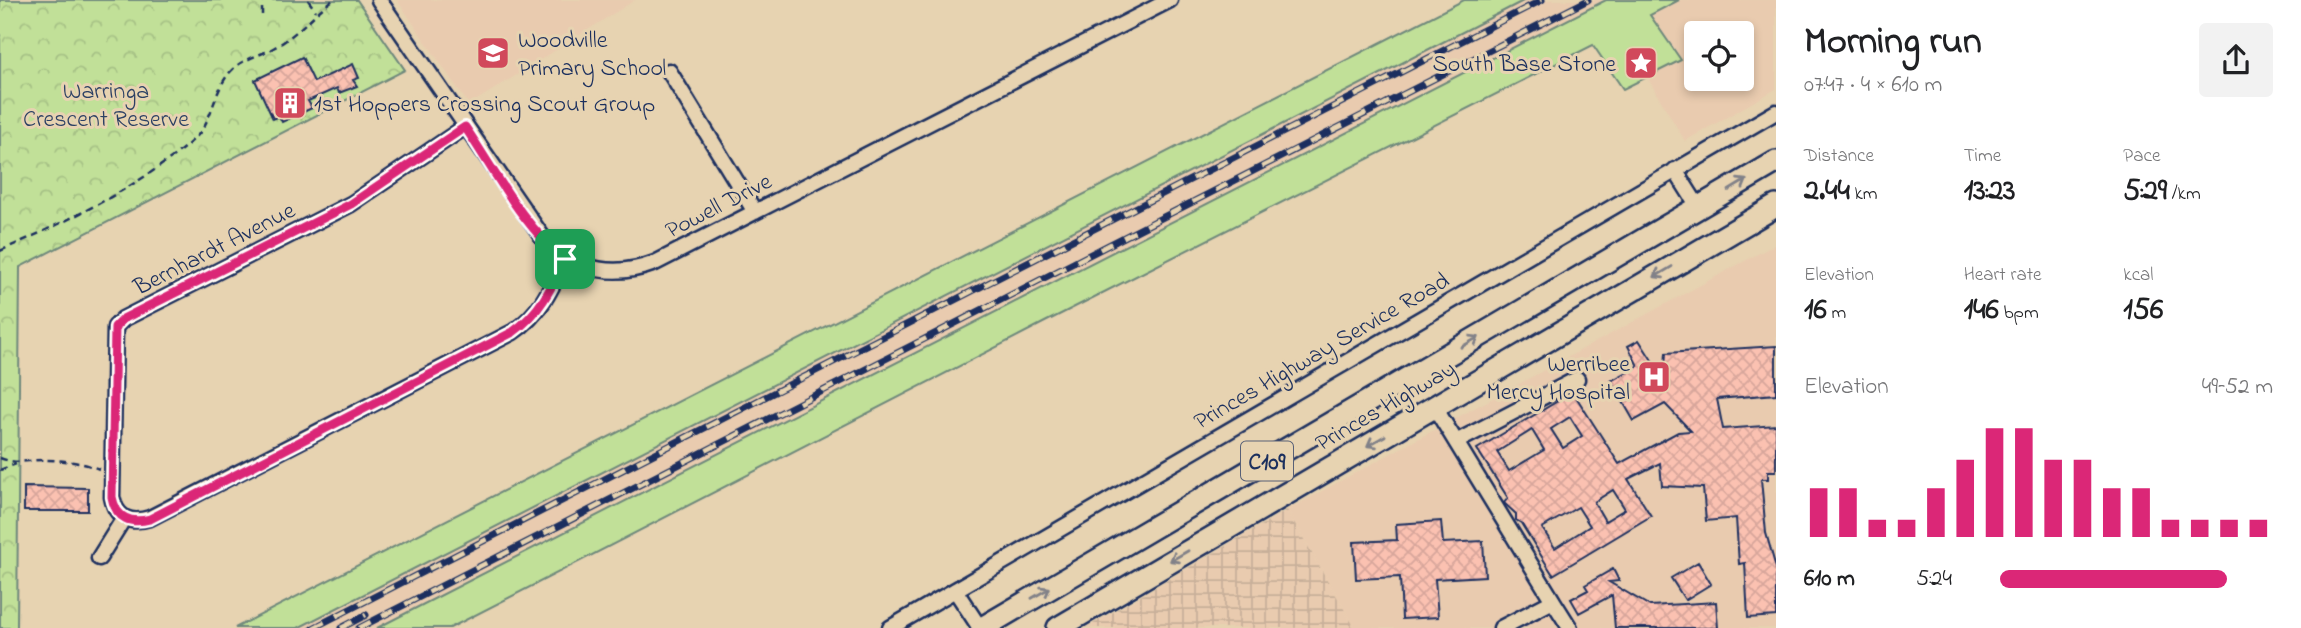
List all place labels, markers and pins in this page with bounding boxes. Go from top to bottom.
place label: Woodville Primary School [518,24,666,88]
school or university icon: Woodville Primary School [474,34,512,72]
place icon: South Base Stone [1622,44,1660,82]
place label: South Base Stone [1432,48,1616,83]
building icon: 1st Hoppers Crossing Scout Group [271,84,309,122]
place label: 1st Hoppers Crossing Scout Group [314,88,655,123]
pin [535,229,595,289]
place label: Werribee Mercy Hospital [1486,348,1630,412]
hospital icon: Werribee Mercy Hospital [1635,358,1673,396]

